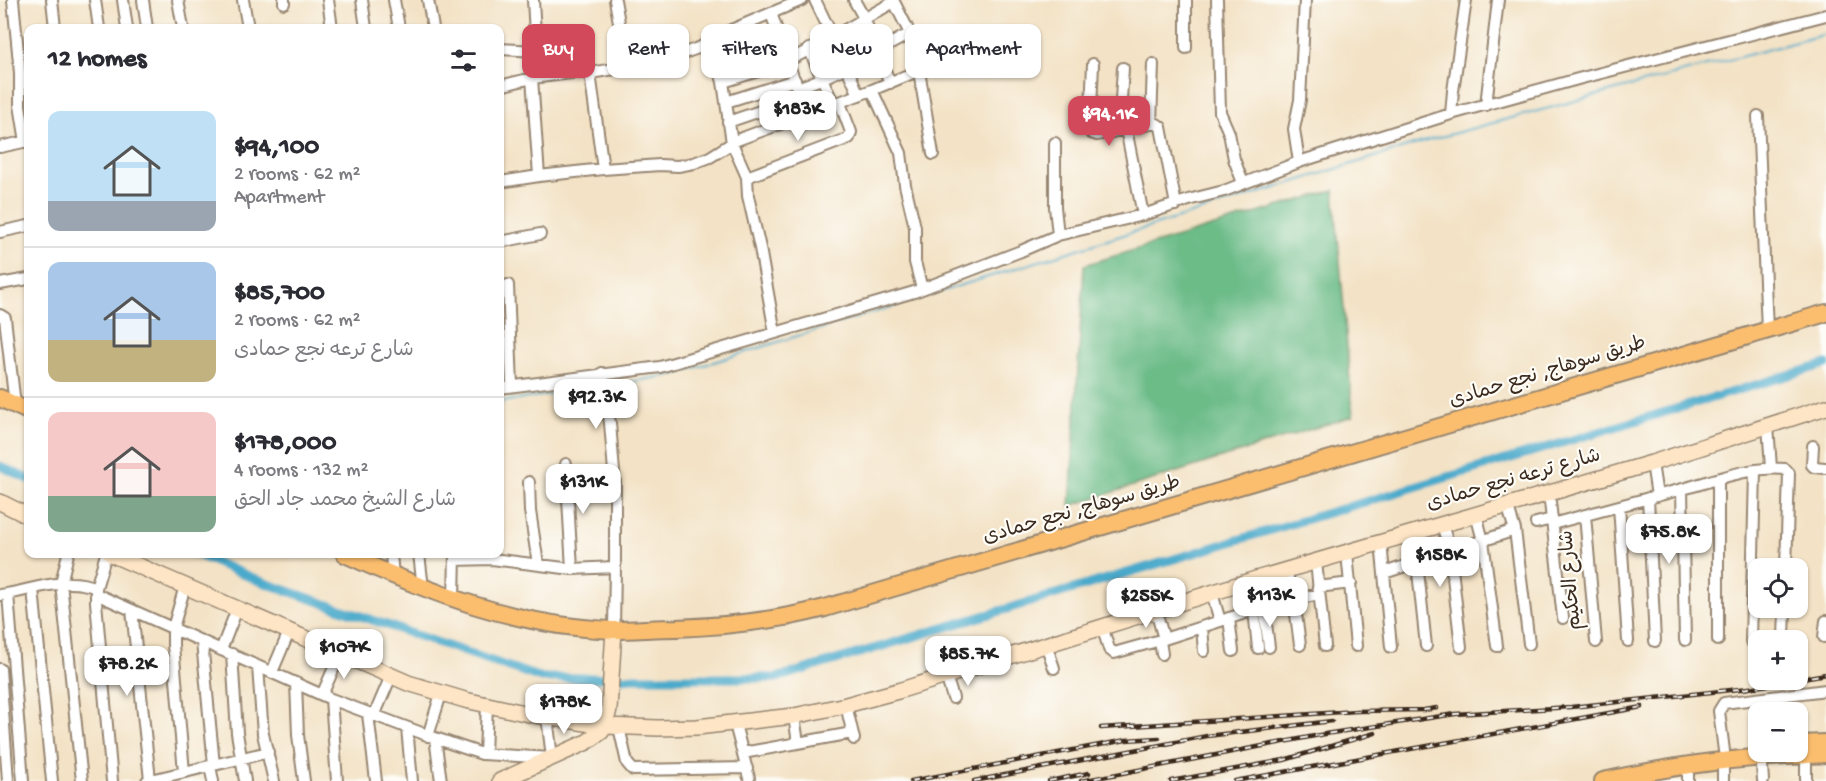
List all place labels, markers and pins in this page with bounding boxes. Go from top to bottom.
pin: $183K [756,91,840,142]
pin: $94.1K [1060,96,1158,147]
pin: $92.3K [547,379,645,430]
pin: $131K [541,464,625,515]
pin: $75.8K [1620,514,1718,565]
pin: $158K [1398,537,1482,588]
pin: $113K [1228,577,1312,628]
pin: $255K [1104,578,1188,629]
pin: $107K [302,629,386,680]
pin: $85.7K [919,636,1017,687]
pin: $78.2K [78,646,176,697]
pin: $178K [522,684,606,735]

